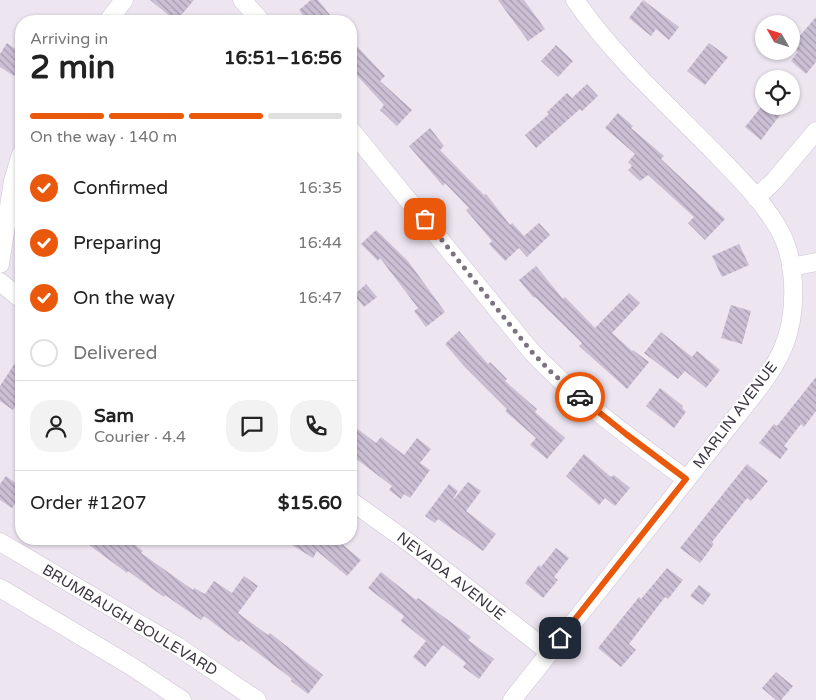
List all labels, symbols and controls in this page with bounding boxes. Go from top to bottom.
north arrow [755,15,800,60]
map controls [755,15,800,115]
text: Arriving in [30,29,108,49]
text: 16:51–16:56 [224,47,342,69]
text: 2 min [30,49,115,87]
button: locate [755,70,800,115]
text: On the way · 140 m [30,127,177,147]
icon: check [30,174,58,202]
text: Confirmed [73,177,168,199]
text: 16:35 [298,178,342,198]
pin [404,198,446,240]
icon: bag [411,205,439,233]
icon: check [30,229,58,257]
text: Preparing [73,232,162,254]
text: 16:44 [298,233,342,253]
icon: check [30,284,58,312]
text: On the way [73,287,175,309]
text: 16:47 [298,288,342,308]
text: Delivered [73,342,158,364]
street label: MARLIN AVENUE [689,358,781,472]
courier [555,372,605,422]
icon: car [566,383,594,411]
button: person [30,400,82,452]
button: chat [226,400,278,452]
button: phone [290,400,342,452]
text: Sam [94,405,134,427]
text: Courier · 4.4 [94,427,186,447]
text: Order #1207 [30,492,147,514]
text: $15.60 [278,492,342,514]
street label: NEVADA AVENUE [393,528,509,624]
street label: BRUMBAUGH BOULEVARD [39,560,221,680]
pin [539,617,581,659]
icon: home [546,624,574,652]

